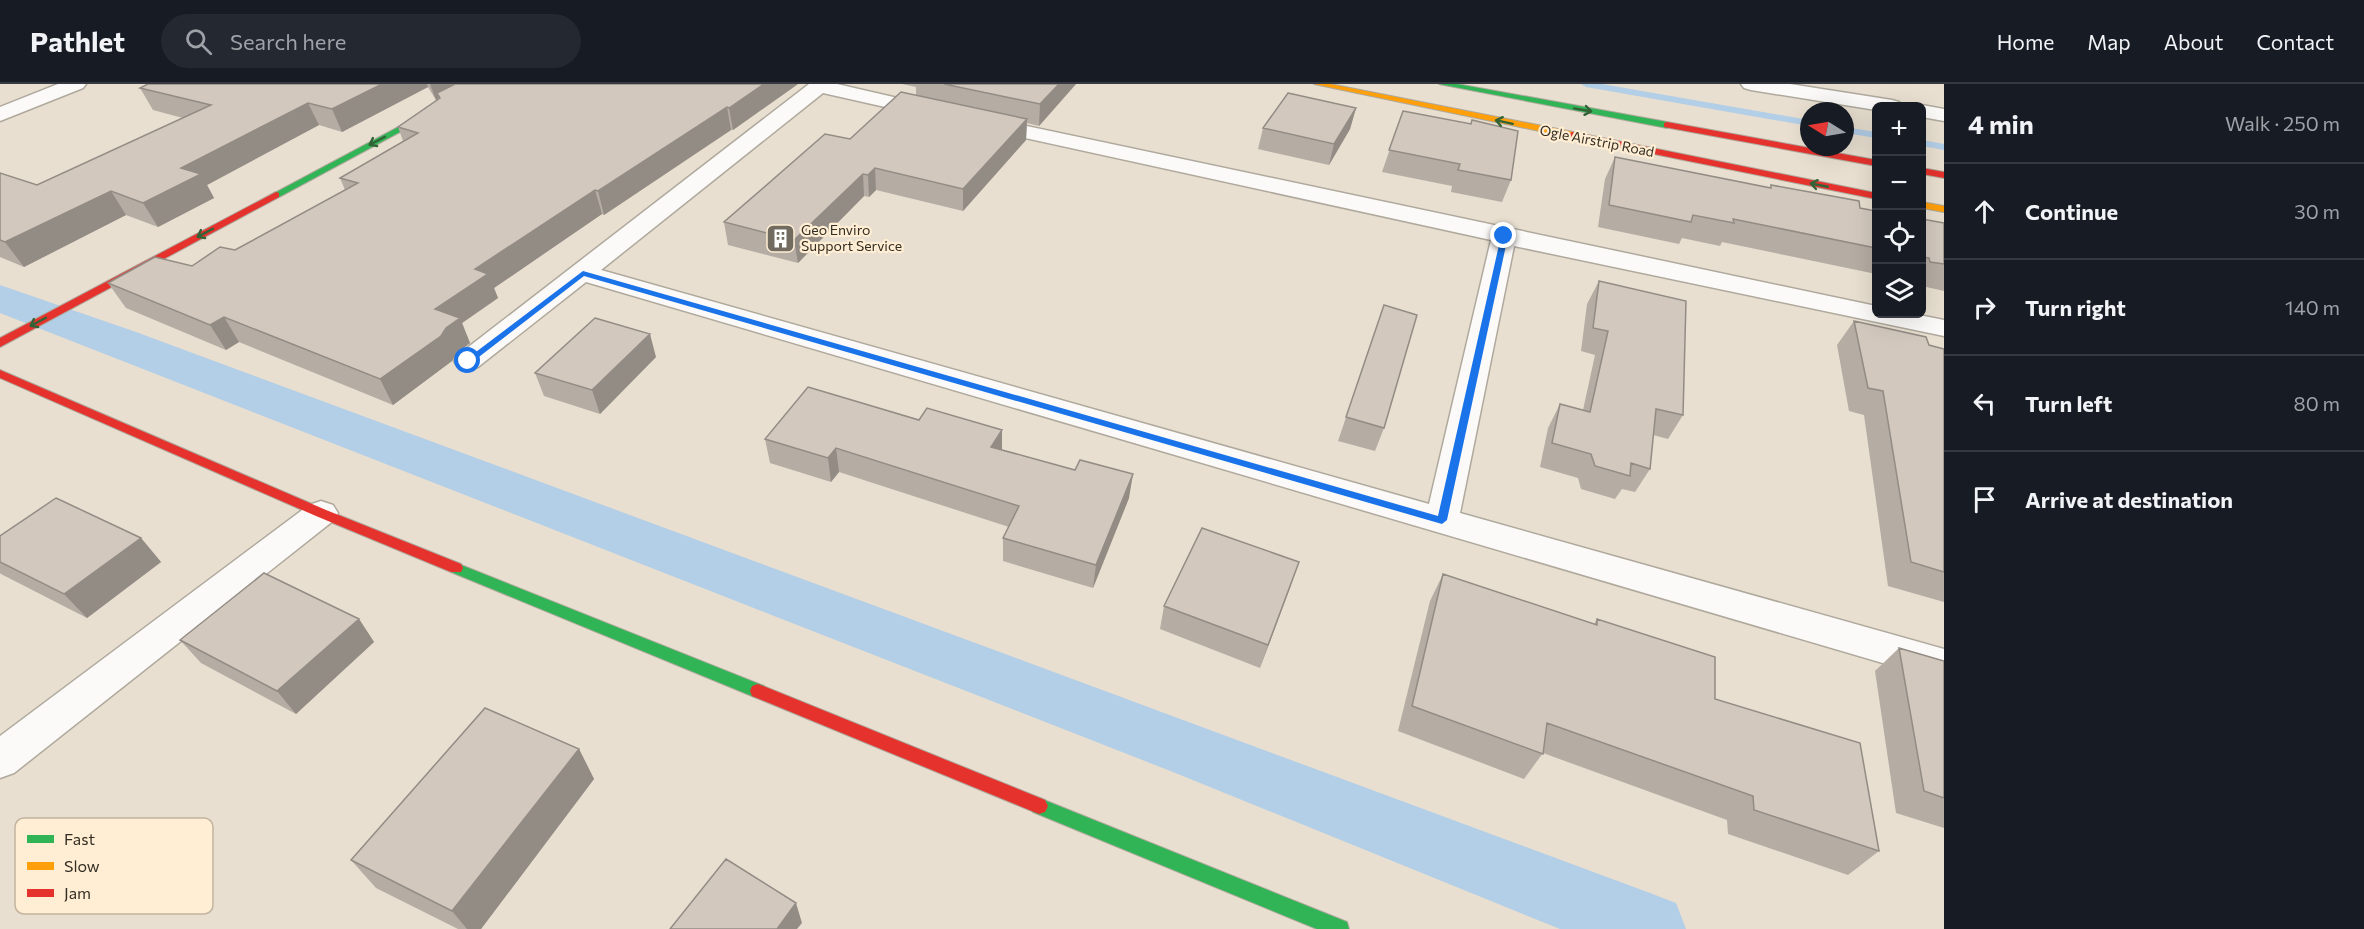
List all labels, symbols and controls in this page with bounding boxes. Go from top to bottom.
search box [161,14,581,68]
text: Pathlet [30,24,125,58]
icon: search [182,25,215,58]
text: Search here [230,28,346,55]
text: Home [1997,29,2054,54]
text: Map [2087,29,2131,54]
text: About [2164,29,2223,54]
text: Contact [2256,29,2334,54]
north arrow [1800,102,1854,156]
map controls [1872,102,1926,318]
button: + [1872,102,1926,156]
one-way arrow [1573,105,1592,116]
text: 4 min [1968,108,2034,139]
text: Walk · 250 m [2225,111,2340,135]
one-way arrow [1495,116,1515,127]
street label: Ogle Airstrip Road [1538,121,1656,160]
one-way arrow [369,136,387,147]
button: − [1872,156,1926,210]
one-way arrow [1810,179,1829,190]
icon: ahead [1968,195,2001,228]
text: Continue [2025,198,2118,225]
text: 30 m [2294,199,2340,223]
button: locate [1872,210,1926,264]
place label: Geo Enviro Support Service [801,221,902,254]
building icon: Geo Enviro Support Service [764,222,796,254]
route end [1490,222,1516,248]
one-way arrow [197,228,215,239]
button: layers [1872,264,1926,318]
icon: right [1968,291,2001,324]
text: Turn right [2025,294,2126,321]
text: 140 m [2285,295,2340,319]
one-way arrow [30,316,47,328]
route start [454,347,480,373]
icon: left [1968,387,2001,420]
text: Turn left [2025,390,2112,417]
text: 80 m [2294,391,2340,415]
icon: arrive [1968,483,2001,516]
text: Arrive at destination [2025,486,2233,513]
legend [15,818,213,914]
text: Fast [64,829,95,848]
text: Slow [64,856,100,875]
text: Jam [64,883,91,902]

